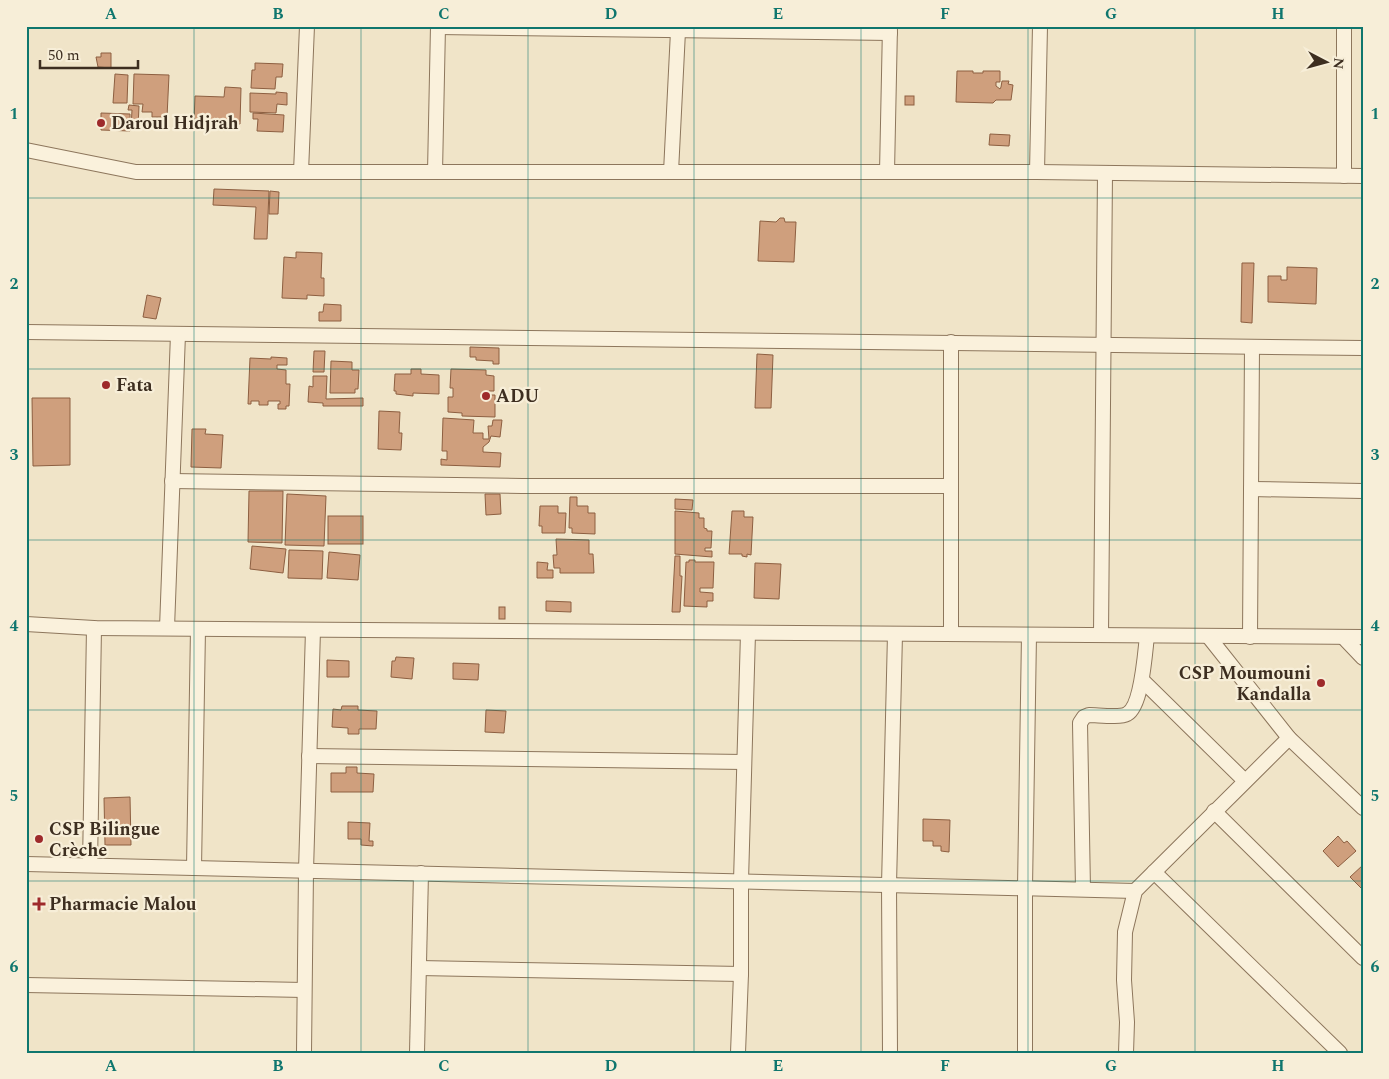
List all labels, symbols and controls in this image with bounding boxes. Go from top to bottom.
text: A [105,2,118,26]
text: B [272,2,284,26]
text: C [438,2,450,26]
text: D [605,2,618,26]
text: E [773,2,783,26]
text: F [940,2,950,26]
text: G [1105,2,1117,26]
text: H [1271,2,1285,26]
scale bar [40,38,138,70]
north arrow [1302,38,1352,88]
text: 50 m [48,44,80,67]
text: N [1327,57,1349,70]
text: 1 [10,102,18,126]
text: 1 [1371,102,1379,126]
place label: Daroul Hidjrah [111,110,239,137]
marker: Daroul Hidjrah [95,117,107,129]
text: 2 [10,272,19,296]
text: 2 [1371,272,1380,296]
place label: Fata [116,372,153,399]
marker: Fata [100,379,112,391]
place label: ADU [496,383,539,410]
marker: ADU [480,390,492,402]
text: 3 [10,443,19,467]
text: 3 [1371,443,1380,467]
text: 4 [10,614,19,638]
text: 4 [1371,614,1380,638]
place label: CSP Moumouni Kandalla [1179,660,1312,708]
marker: CSP Moumouni Kandalla [1315,677,1327,689]
text: 5 [10,784,18,808]
text: 5 [1371,784,1379,808]
place label: CSP Bilingue Crèche [49,816,160,864]
marker: CSP Bilingue Crèche [33,833,45,845]
place label: Pharmacie Malou [49,891,197,918]
marker: Pharmacie Malou [33,898,45,910]
text: 6 [10,955,19,979]
text: 6 [1371,955,1380,979]
text: A [105,1054,118,1078]
text: B [272,1054,284,1078]
text: C [438,1054,450,1078]
text: D [605,1054,618,1078]
text: E [773,1054,783,1078]
text: F [940,1054,950,1078]
text: G [1105,1054,1117,1078]
text: H [1271,1054,1285,1078]

